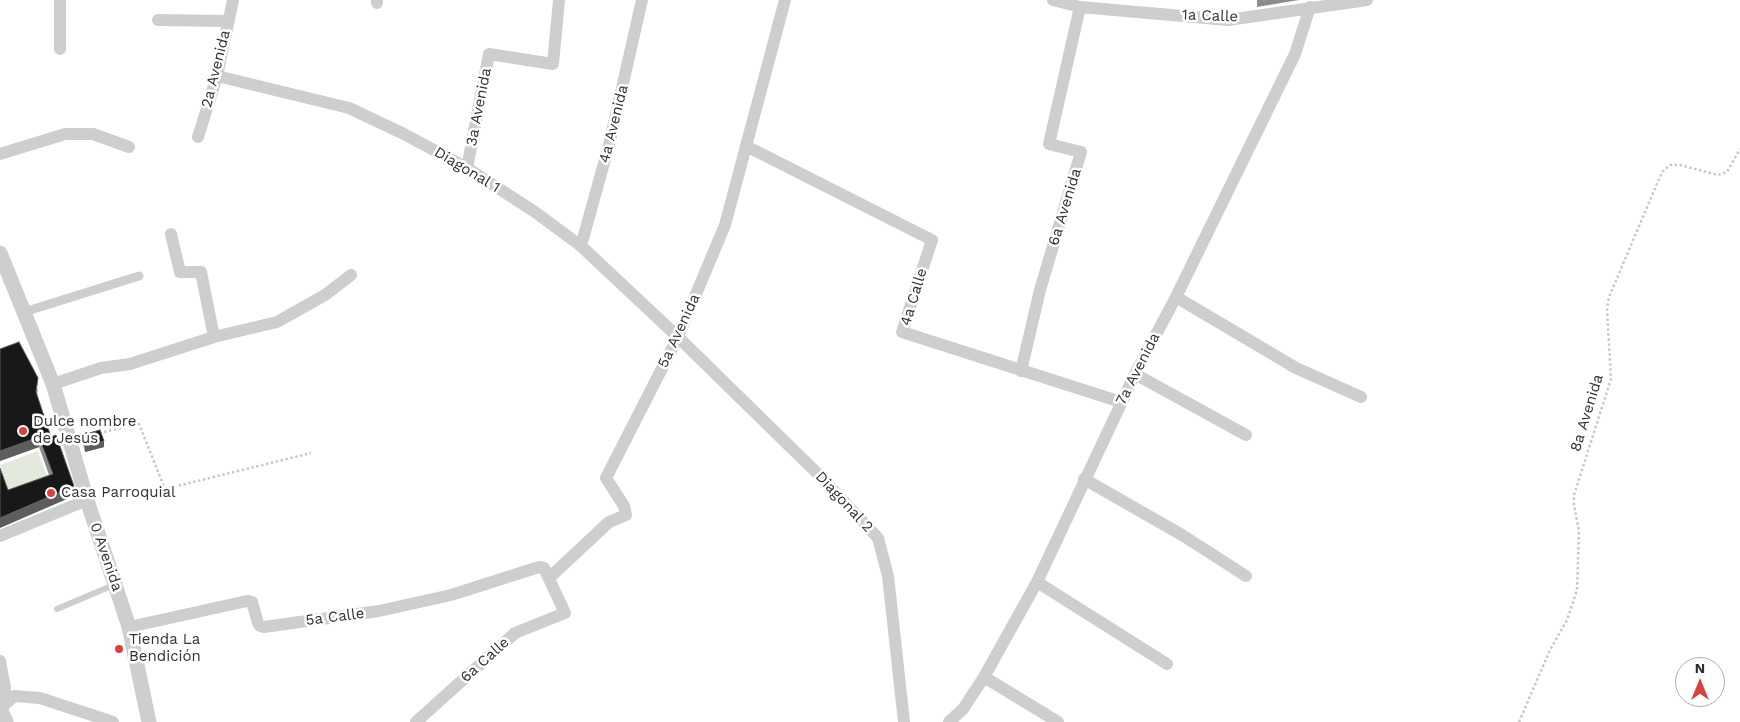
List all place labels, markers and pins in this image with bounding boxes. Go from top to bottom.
place label: Dulce nombre de Jesús [33,413,136,448]
marker: Dulce nombre de Jesús [17,425,29,437]
place label: Casa Parroquial [61,484,176,502]
marker: Casa Parroquial [45,487,57,499]
place label: Tienda La Bendición [129,631,201,666]
marker: Tienda La Bendición [113,643,125,655]

